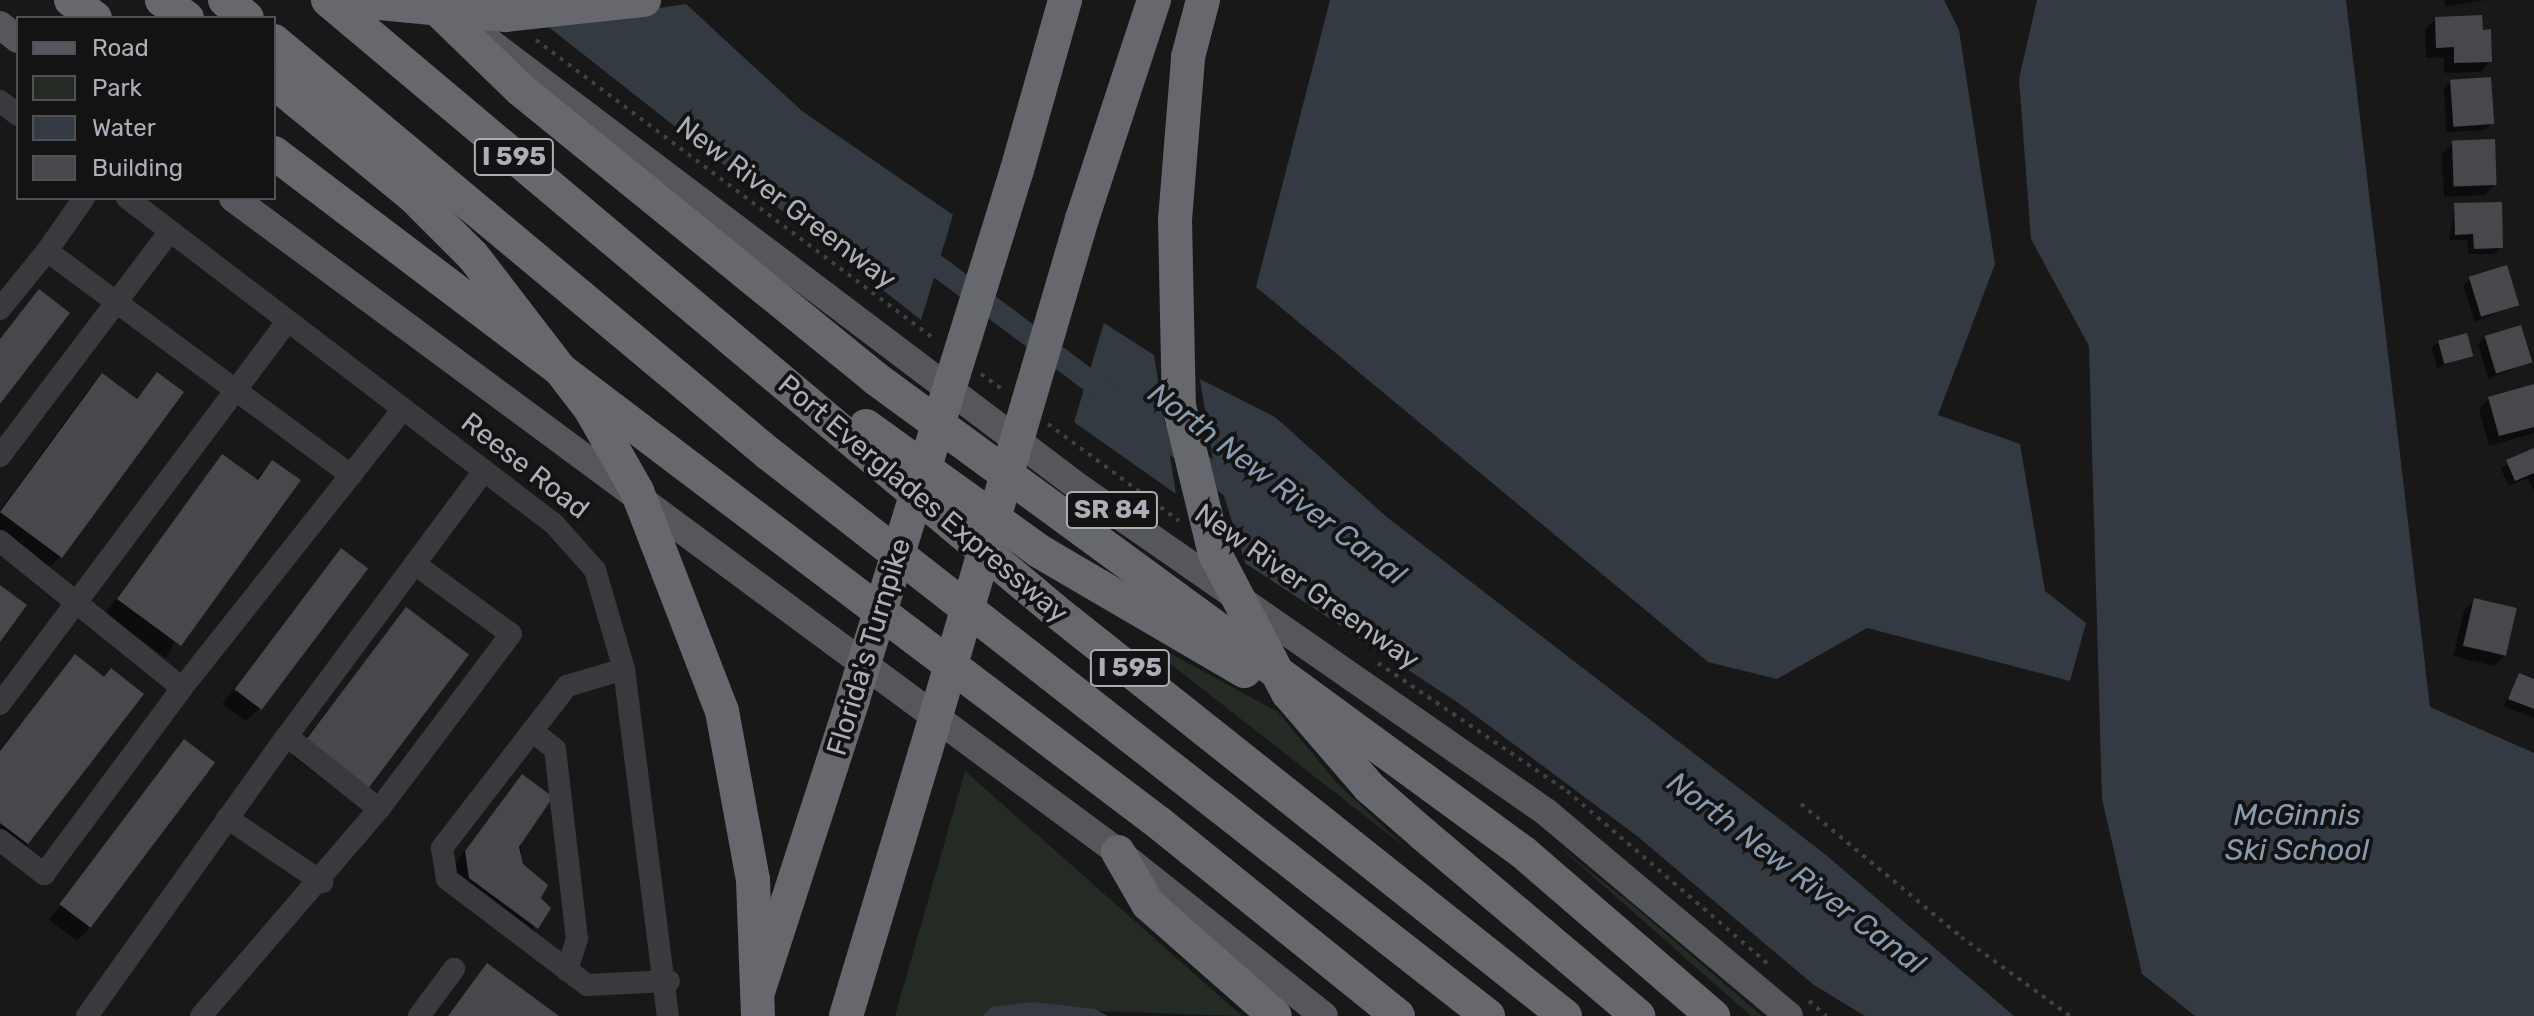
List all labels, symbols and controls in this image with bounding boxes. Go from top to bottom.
legend [16,16,276,200]
text: Road [92,34,149,62]
text: Park [92,74,142,102]
street label: New River Greenway [669,109,903,297]
text: Water [92,114,156,142]
road number: I 595 [472,135,556,179]
text: Building [92,154,183,182]
street label: Port Everglades Expressway [771,368,1075,630]
water label: North New River Canal [1140,375,1414,593]
street label: Reese Road [454,406,596,526]
road number: SR 84 [1064,488,1160,532]
street label: New River Greenway [1188,497,1426,677]
street label: Florida's Turnpike [820,534,918,760]
road number: I 595 [1088,646,1172,690]
water label: North New River Canal [1659,764,1933,982]
water label: McGinnis Ski School [2225,797,2369,868]

